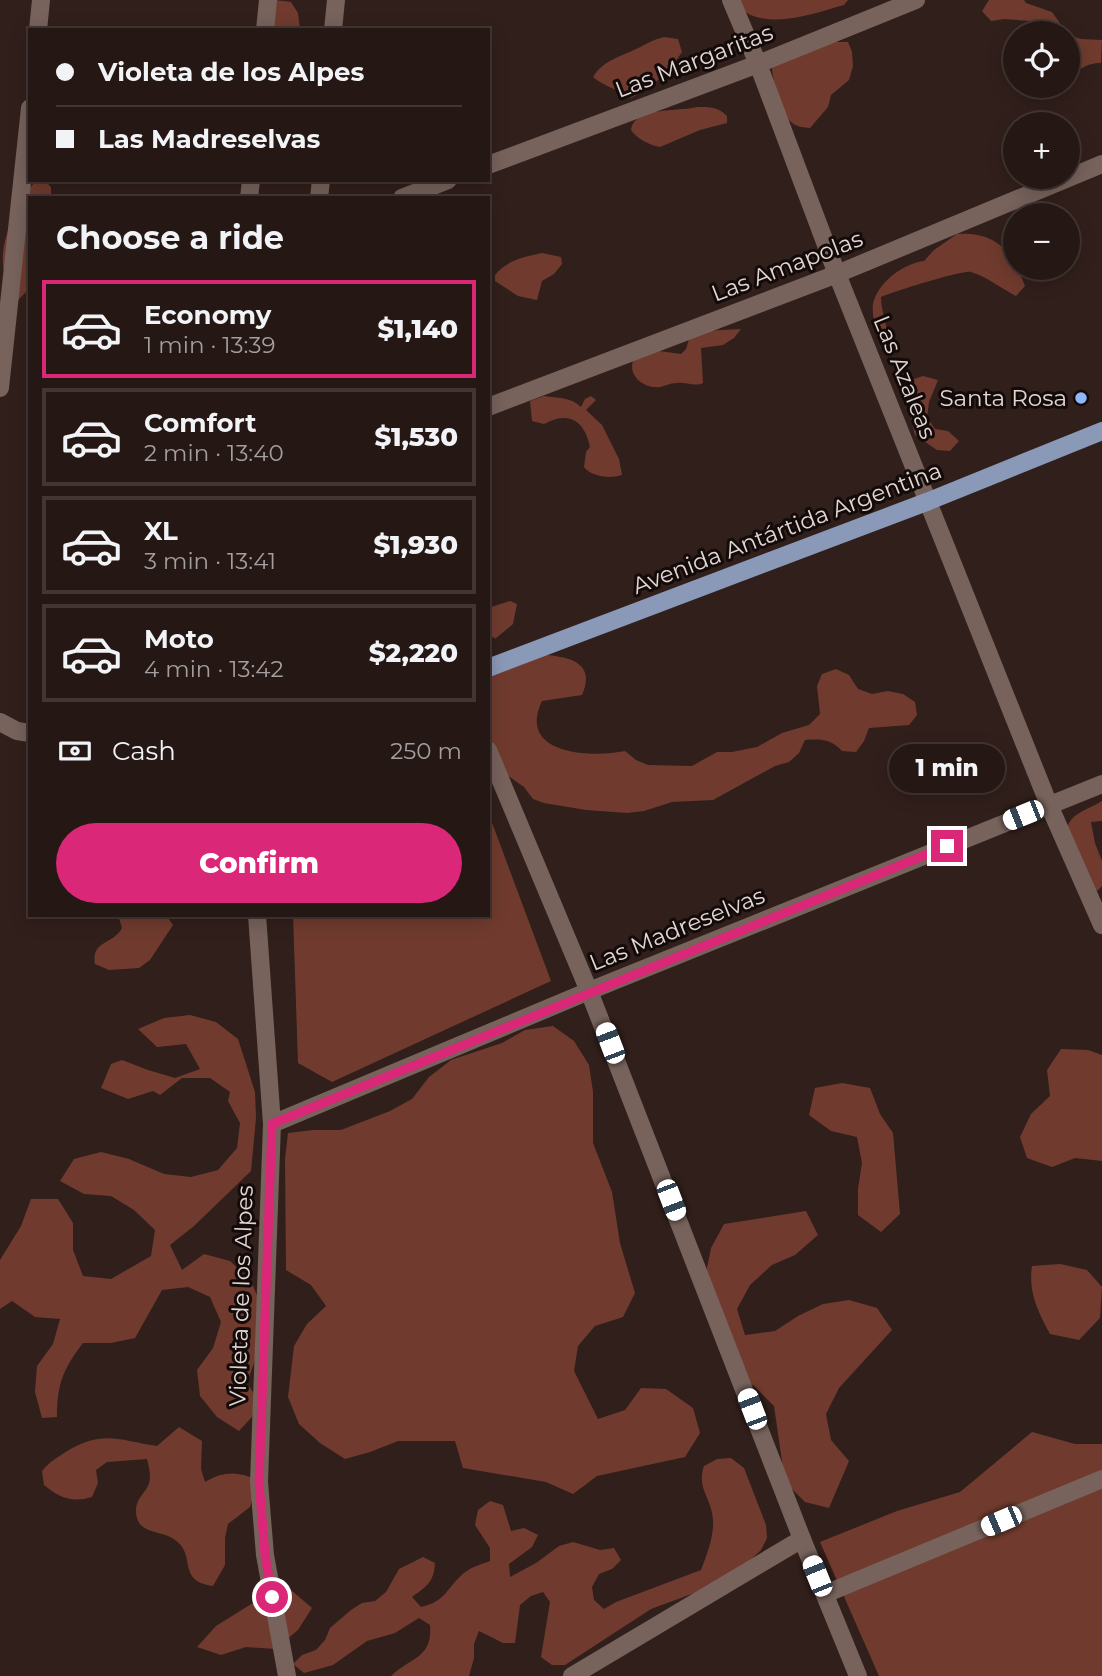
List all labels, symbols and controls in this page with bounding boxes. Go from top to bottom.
street label: Las Margaritas [611,18,777,104]
map controls [1003,21,1080,280]
button: locate [1003,21,1080,98]
text: Violeta de los Alpes [98,56,364,88]
button: + [1003,112,1080,189]
text: Las Madreselvas [98,123,320,155]
button: − [1003,203,1080,280]
text: Choose a ride [56,218,284,257]
street label: Las Amapolas [707,224,867,308]
icon: car [60,298,123,361]
text: Economy [144,299,271,331]
street label: Las Azaleas [868,311,942,443]
text: $1,140 [377,313,458,345]
text: 1 min · 13:39 [144,331,275,359]
place label: Santa Rosa [939,384,1067,412]
marker: Santa Rosa [1073,390,1089,406]
icon: car [60,406,123,469]
text: Comfort [144,407,256,439]
text: $1,530 [374,421,458,453]
text: 2 min · 13:40 [144,439,284,467]
street label: Avenida Antártida Argentina [628,456,946,600]
icon: car [60,514,123,577]
text: XL [144,515,178,547]
text: $1,930 [373,529,458,561]
text: 3 min · 13:41 [144,547,276,575]
icon: car [60,622,123,685]
text: Moto [144,623,214,655]
text: $2,220 [369,637,458,669]
text: 4 min · 13:42 [144,655,284,683]
icon: cash [56,732,94,770]
text: Cash [112,735,176,767]
text: 250 m [390,737,462,765]
callout: 1 min [889,744,1005,794]
text: 1 min [915,754,979,782]
car [1000,797,1047,833]
button: Confirm [56,823,462,903]
route end [931,830,963,862]
street label: Las Madreselvas [585,881,769,977]
car [593,1020,628,1066]
car [654,1177,689,1223]
street label: Violeta de los Alpes [223,1185,259,1407]
car [735,1386,770,1432]
car [978,1503,1025,1539]
car [800,1553,835,1599]
route start [256,1581,288,1613]

